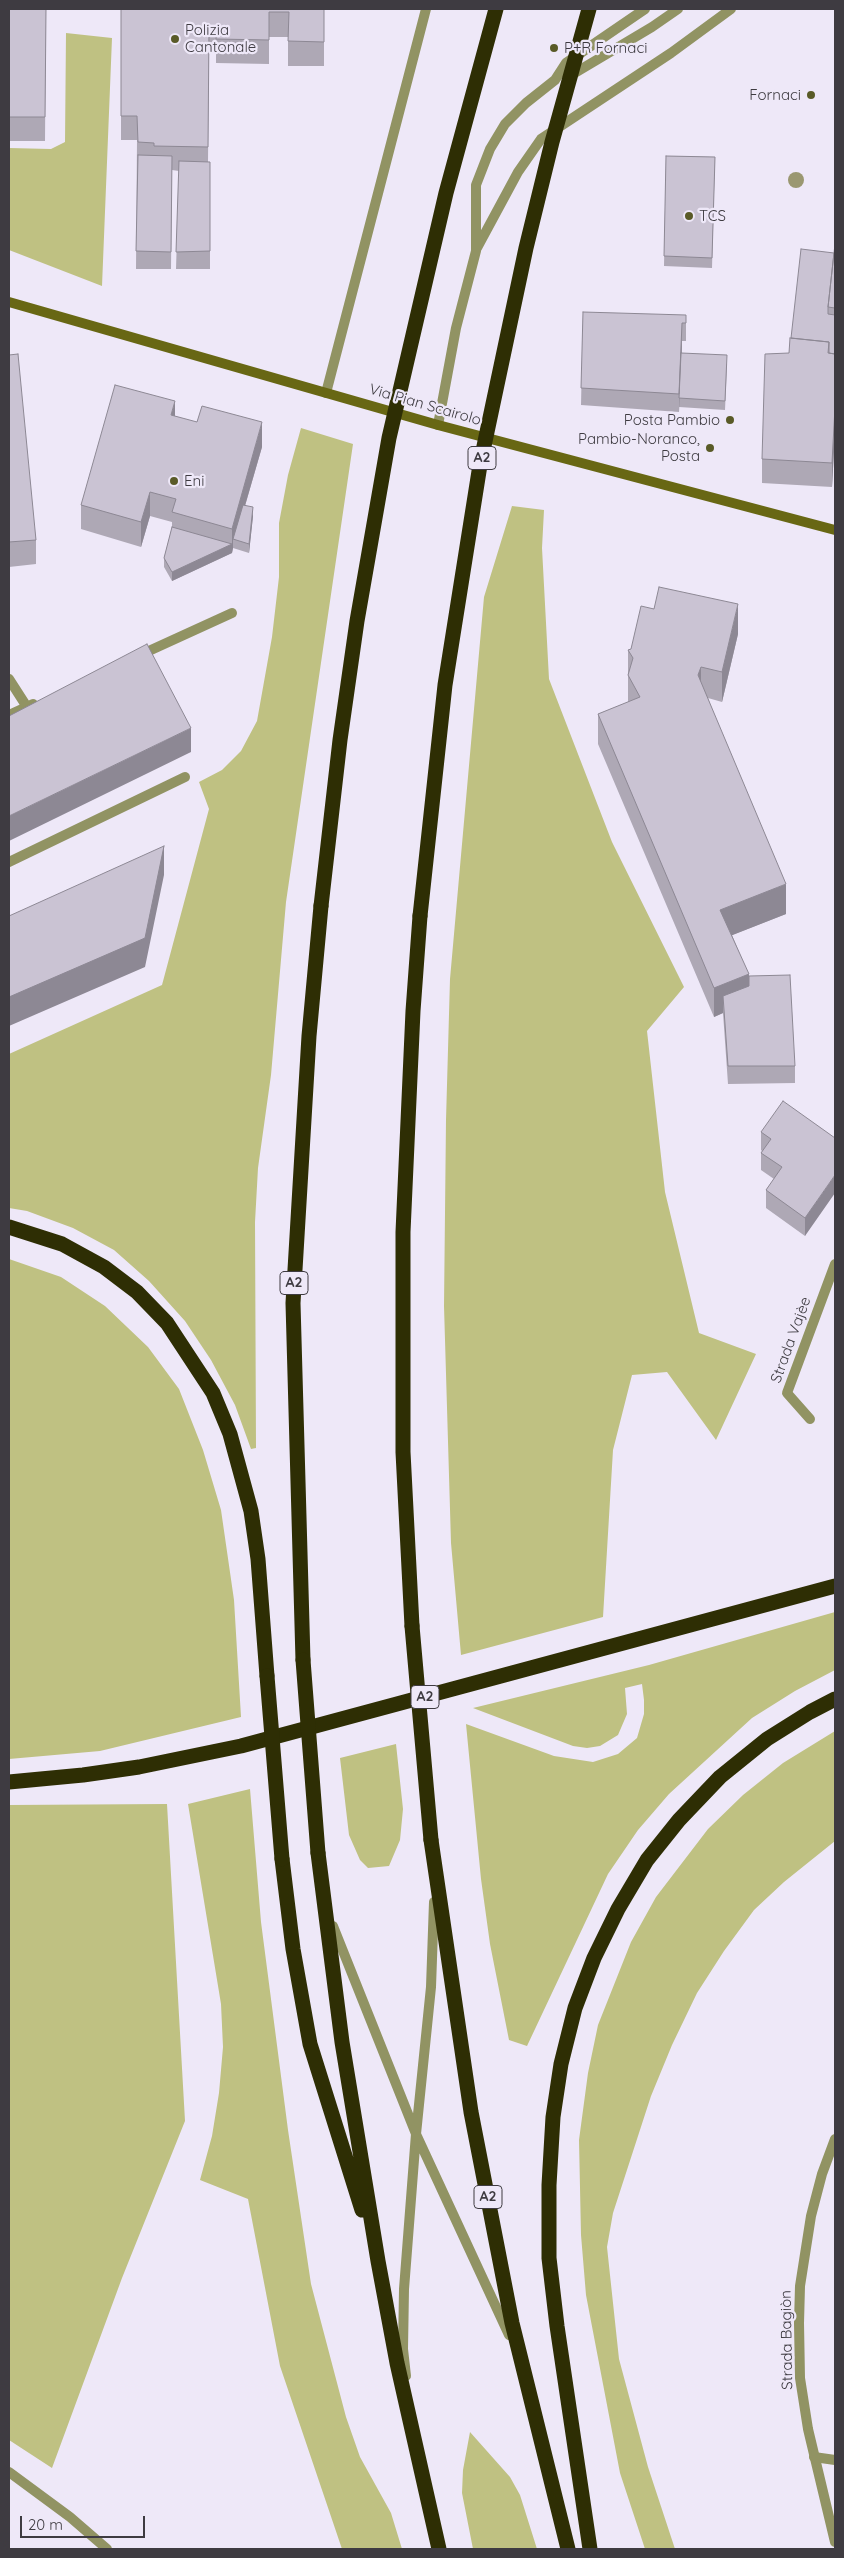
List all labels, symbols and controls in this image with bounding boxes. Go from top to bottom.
place label: Polizia Cantonale [185,21,256,56]
marker: Polizia Cantonale [169,33,181,45]
place label: P+R Fornaci [564,39,647,57]
marker: P+R Fornaci [548,42,560,54]
place label: Fornaci [749,86,801,104]
marker: Fornaci [805,89,817,101]
place label: TCS [699,207,726,225]
marker: TCS [683,210,695,222]
street label: Via Pian Scairolo [367,380,483,430]
place label: Posta Pambio [624,411,720,429]
marker: Posta Pambio [724,414,736,426]
place label: Pambio-Noranco, Posta [578,430,700,465]
marker: Pambio-Noranco, Posta [704,442,716,454]
road number: A2 [468,446,496,469]
place label: Eni [184,472,204,490]
marker: Eni [168,475,180,487]
road number: A2 [280,1272,308,1295]
street label: Strada Vajèe [767,1294,815,1386]
road number: A2 [411,1685,439,1708]
road number: A2 [474,2186,502,2208]
street label: Strada Bagiòn [777,2290,797,2390]
scale bar [22,2506,148,2538]
text: 20 m [28,2515,63,2534]

